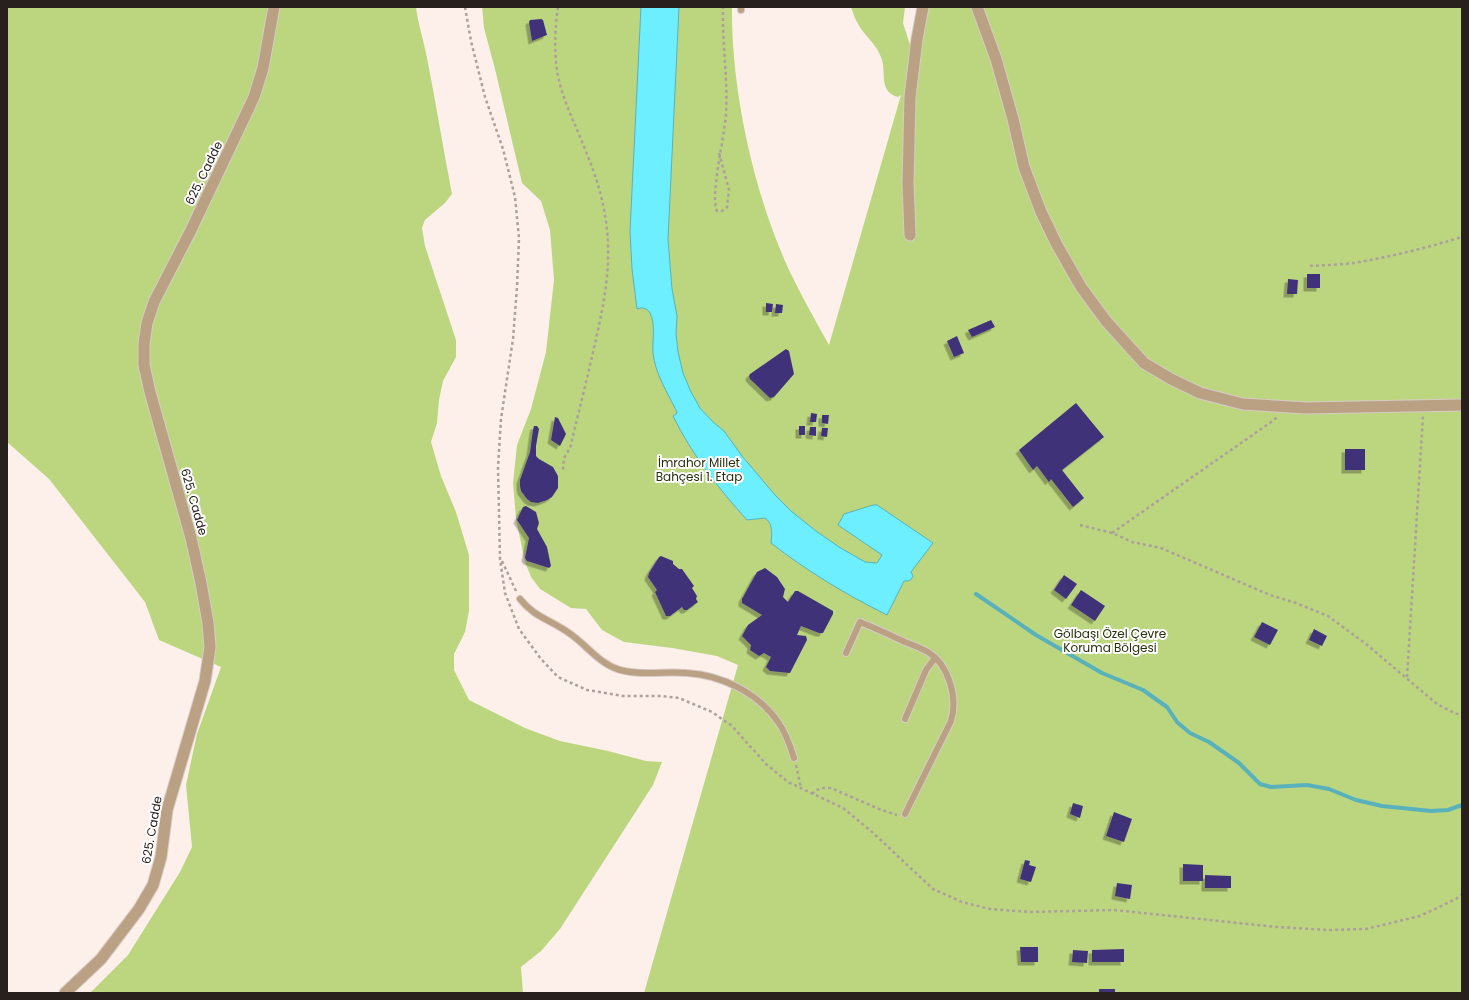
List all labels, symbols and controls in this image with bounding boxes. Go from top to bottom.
street label: 625. Cadde [181,138,226,207]
park label: İmrahor Millet Bahçesi 1. Etap [656,454,742,485]
street label: 625. Cadde [177,466,212,537]
park label: Gölbaşı Özel Çevre Koruma Bölgesi [1054,625,1166,656]
street label: 625. Cadde [137,795,166,865]

